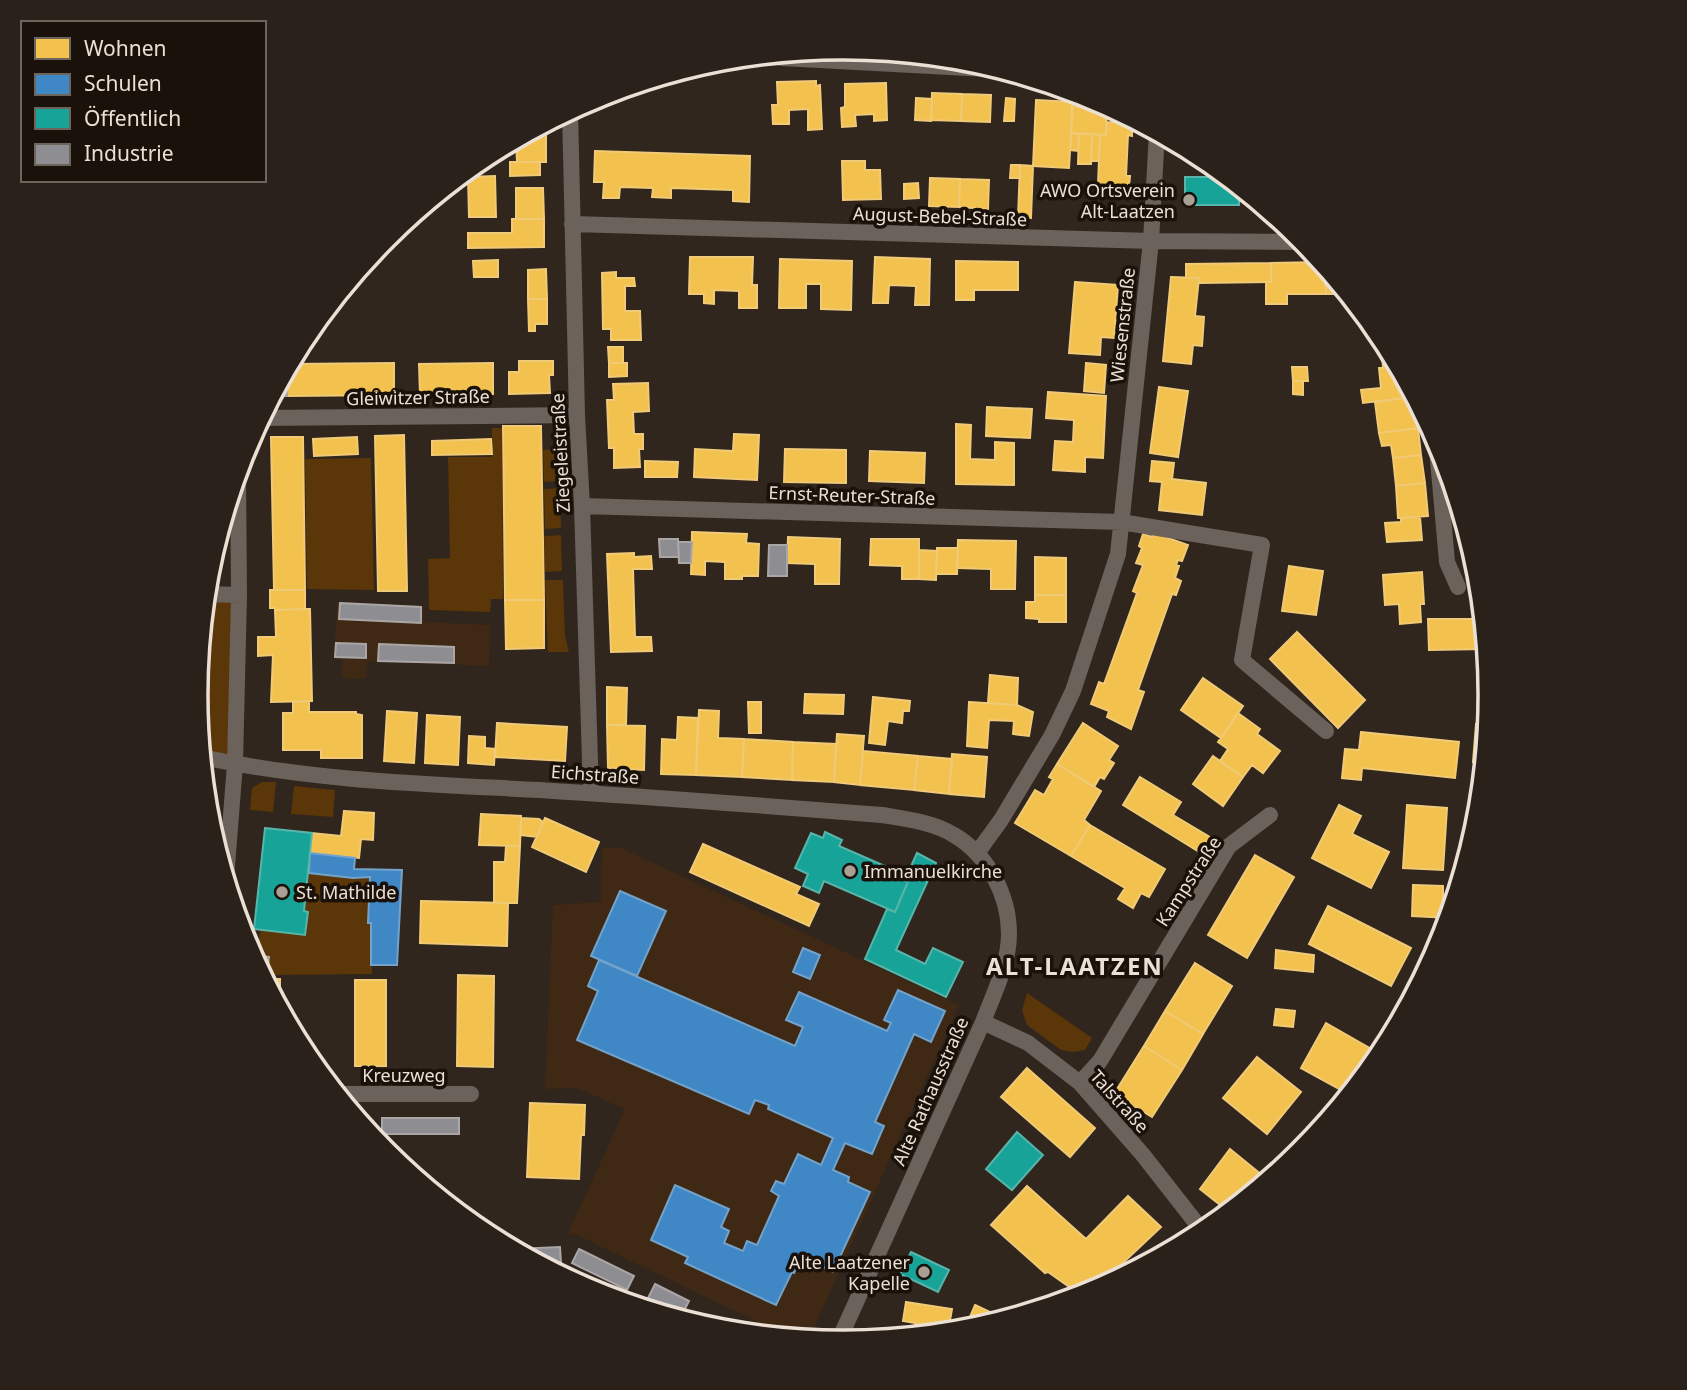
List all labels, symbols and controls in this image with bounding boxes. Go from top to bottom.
legend [21,21,266,182]
text: Wohnen [84,34,167,62]
text: Schulen [84,69,162,97]
text: Öffentlich [84,104,181,132]
text: Industrie [84,139,174,167]
place label: AWO Ortsverein Alt-Laatzen [1040,178,1175,223]
marker: AWO Ortsverein Alt-Laatzen [1181,192,1197,208]
street label: August-Bebel-Straße [852,201,1028,231]
street label: Wiesenstraße [1104,266,1140,384]
street label: Gleiwitzer Straße [346,384,490,410]
street label: Ziegeleistraße [545,393,575,513]
street label: Ernst-Reuter-Straße [768,480,936,510]
street label: Eichstraße [550,759,640,789]
street label: Kampstraße [1150,831,1226,931]
place label: Immanuelkirche [864,859,1002,883]
marker: Immanuelkirche [842,863,858,879]
place label: St. Mathilde [296,880,396,904]
marker: St. Mathilde [274,884,290,900]
district label: ALT-LAATZEN [986,949,1164,982]
street label: Alte Rathausstraße [886,1013,974,1169]
street label: Kreuzweg [362,1063,446,1087]
street label: Talstraße [1085,1064,1155,1138]
place label: Alte Laatzener Kapelle [789,1250,911,1295]
marker: Alte Laatzener Kapelle [916,1264,932,1280]

